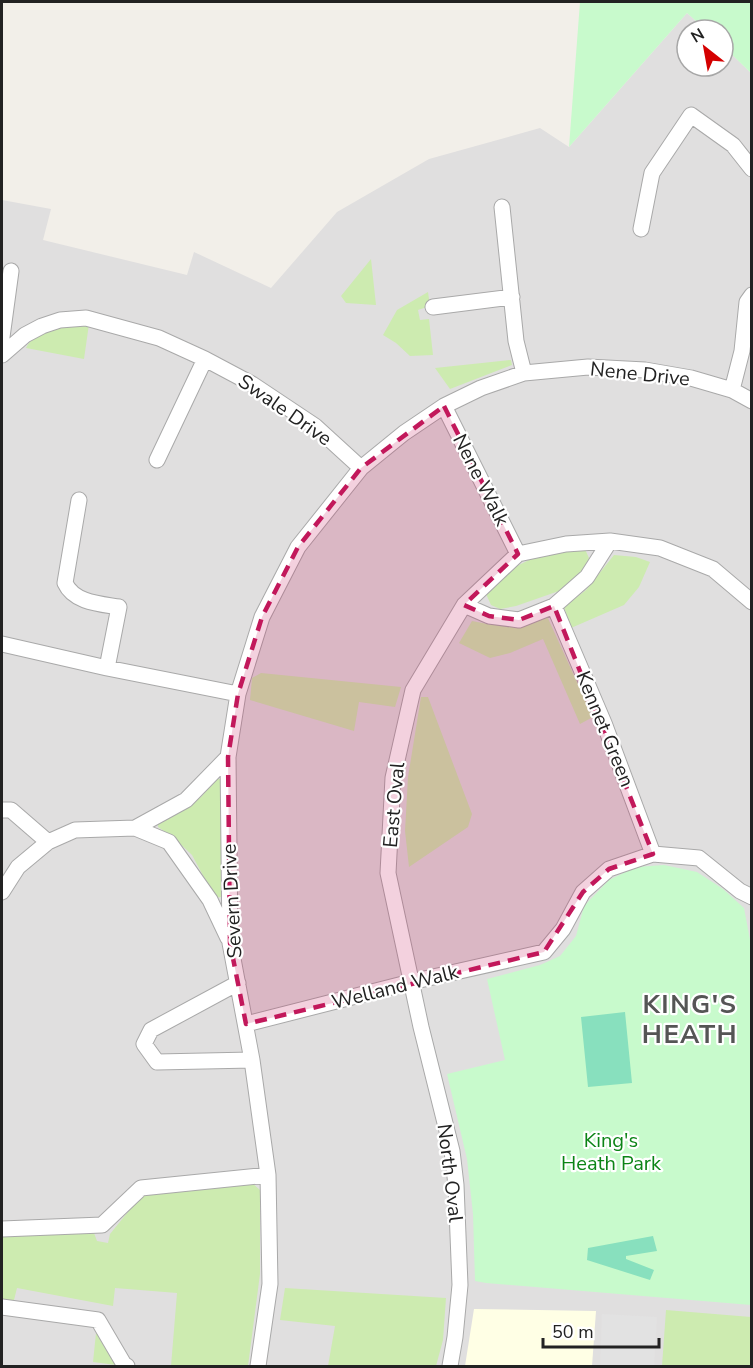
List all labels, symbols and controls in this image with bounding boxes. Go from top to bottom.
north arrow [675,18,735,78]
text: N [687,23,709,49]
street label: Nene Drive [589,355,691,393]
street label: Swale Drive [233,368,337,452]
street label: Nene Walk [446,429,516,532]
street label: Kennet Green [570,667,640,791]
street label: East Oval [377,761,411,849]
street label: Severn Drive [216,843,248,959]
street label: Welland Walk [329,958,462,1016]
district label: KING'S HEATH [642,987,738,1052]
street label: North Oval [431,1122,469,1224]
park label: King's Heath Park [561,1127,662,1177]
scale bar [543,1311,658,1349]
text: 50 m [552,1320,594,1344]

